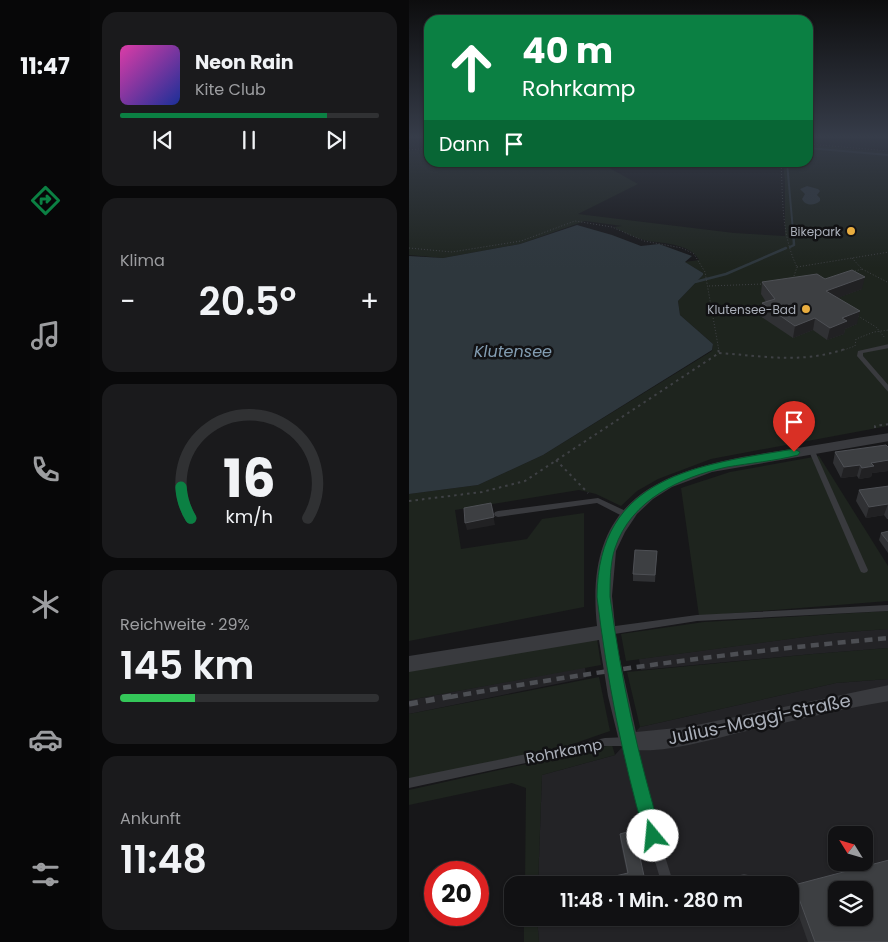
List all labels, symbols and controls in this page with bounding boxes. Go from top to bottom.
text: 40 m [522,26,613,75]
icon: ahead [439,35,504,100]
text: Neon Rain [195,49,294,76]
text: 11:47 [20,51,70,82]
text: Rohrkamp [522,73,635,104]
text: Kite Club [195,78,266,101]
icon: previous [149,126,177,154]
icon: pause [235,126,263,154]
icon: next [322,126,350,154]
icon: arrive [500,130,528,158]
text: Dann [439,131,490,158]
icon: directions [28,183,63,218]
place label: Bikepark [790,223,842,240]
marker: Bikepark [845,225,857,237]
text: Klima [120,249,165,272]
text: 20.5° [199,275,296,328]
text: − [120,282,135,321]
text: + [360,282,379,321]
place label: Klutensee-Bad [707,301,796,318]
marker: Klutensee-Bad [800,303,812,315]
icon: music [28,318,63,353]
water label: Klutensee [474,340,552,363]
pin [773,401,815,452]
icon: arrive [780,408,808,436]
text: 16 [223,442,276,515]
icon: phone [28,452,63,487]
text: km/h [226,504,273,529]
icon: climate [28,587,63,622]
text: Reichweite · 29% [120,613,250,636]
text: 145 km [120,639,254,692]
street label: Julius-Maggi-Straße [665,687,853,751]
icon: car [28,722,63,757]
street label: Rohrkamp [524,733,604,769]
text: Ankunft [120,807,181,830]
position arrow [626,809,678,861]
north arrow [828,826,873,871]
map controls [828,826,873,926]
text: 11:48 [120,833,207,886]
icon: filters [28,857,63,892]
speed limit sign: 20 [424,861,489,926]
button: layers [828,881,873,926]
text: 11:48 · 1 Min. · 280 m [560,887,743,914]

